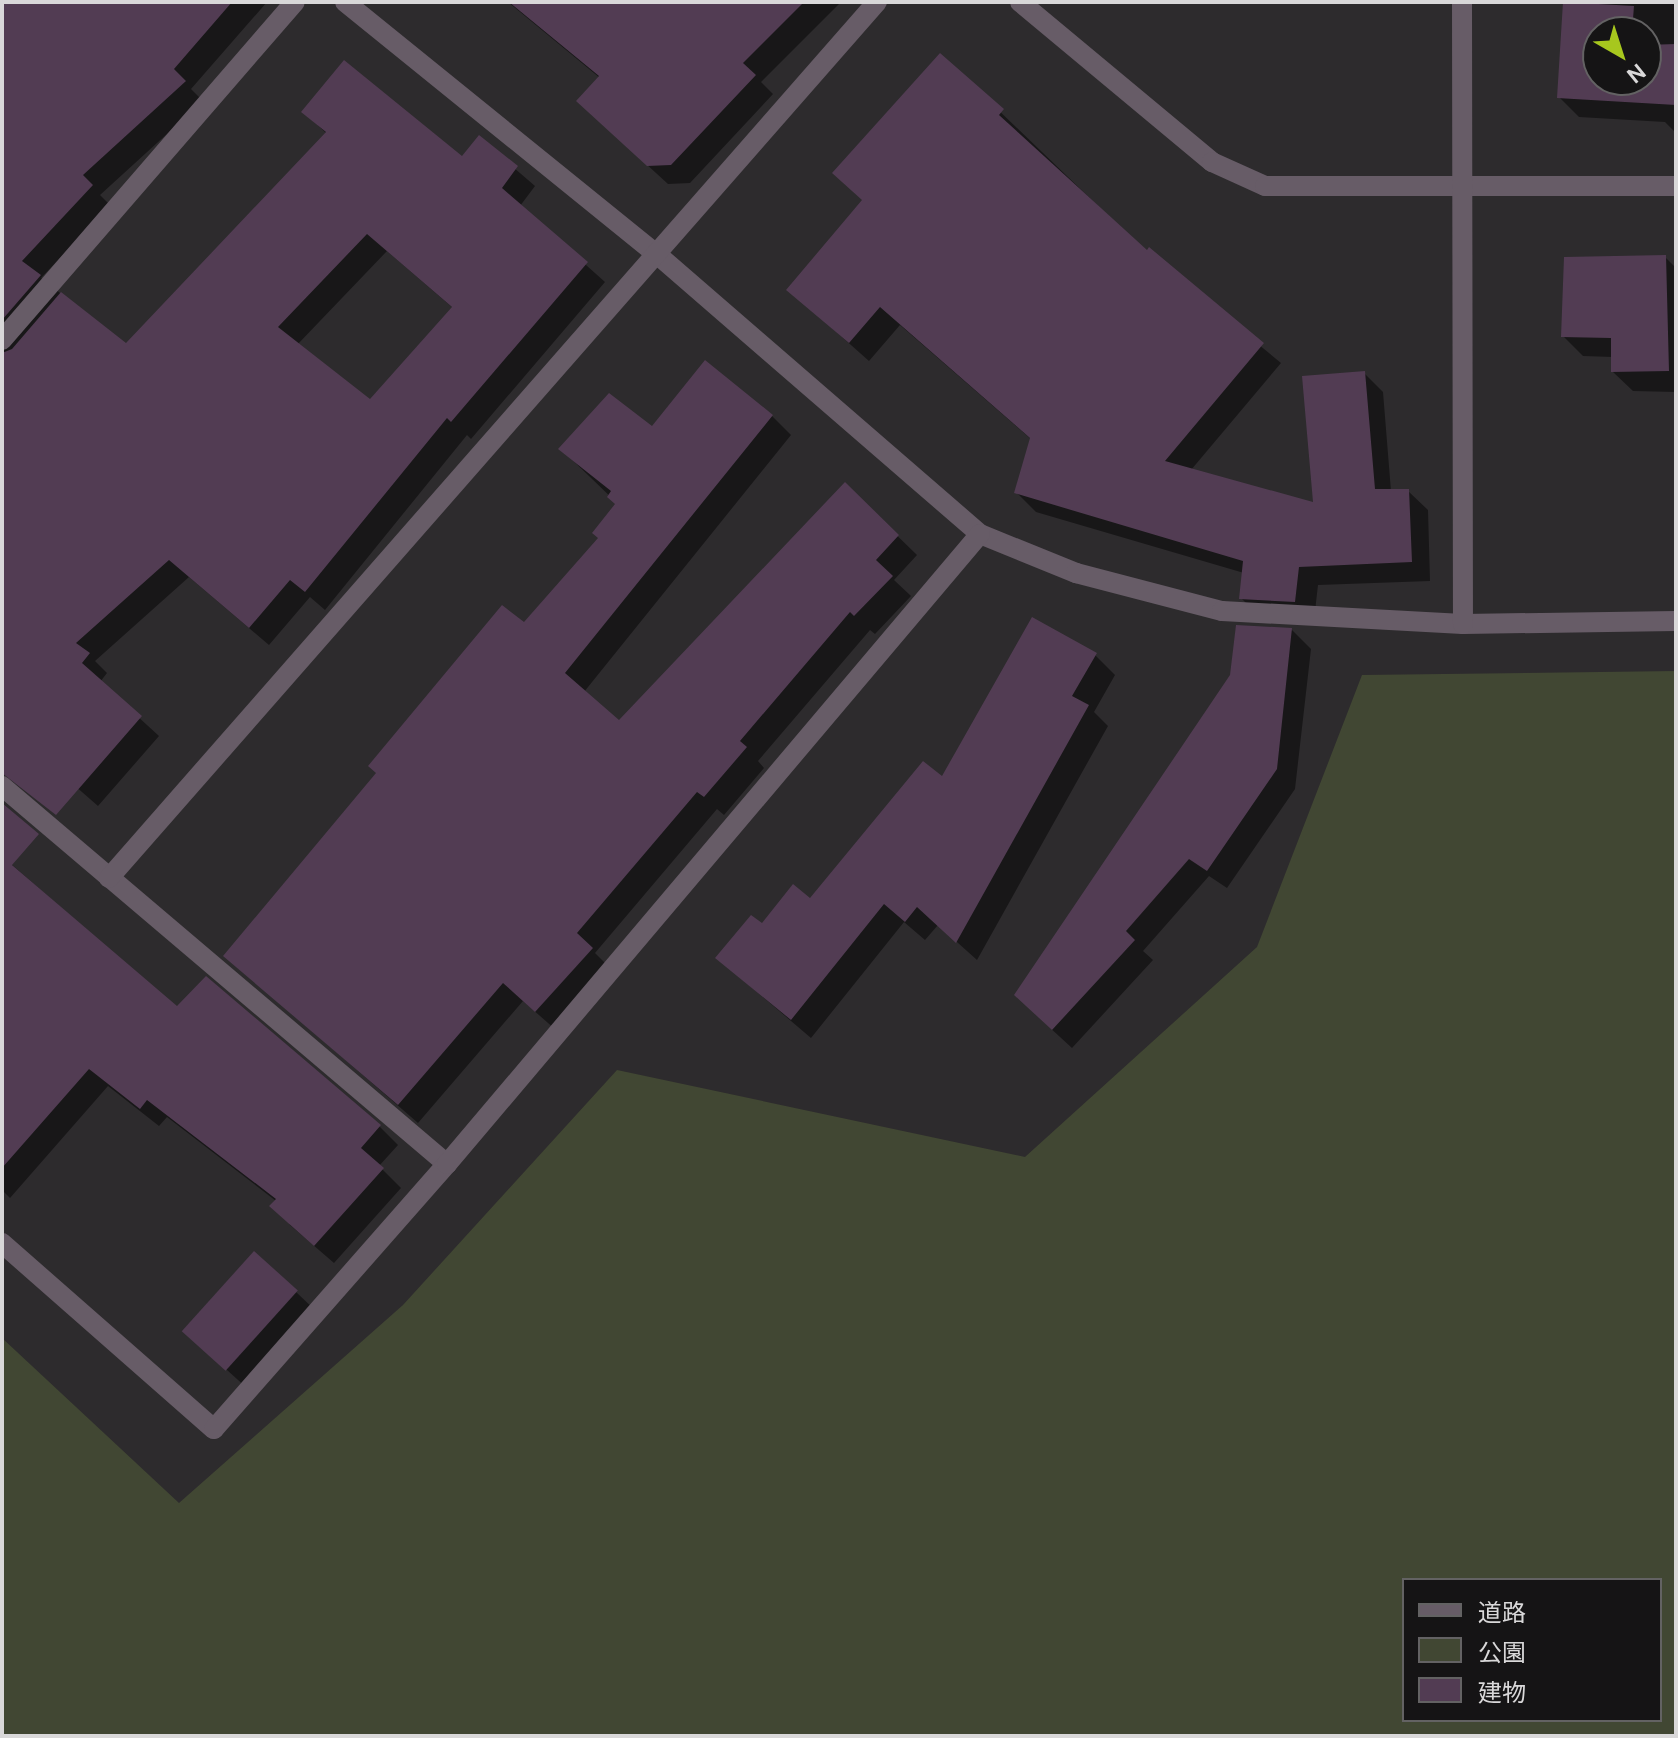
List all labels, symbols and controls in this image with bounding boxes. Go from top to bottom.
north arrow [1582,16,1662,96]
text: N [1621,57,1652,90]
legend [1402,1578,1662,1722]
text: 道路 [1478,1597,1526,1628]
text: 公園 [1478,1637,1526,1668]
text: 建物 [1478,1677,1526,1708]

